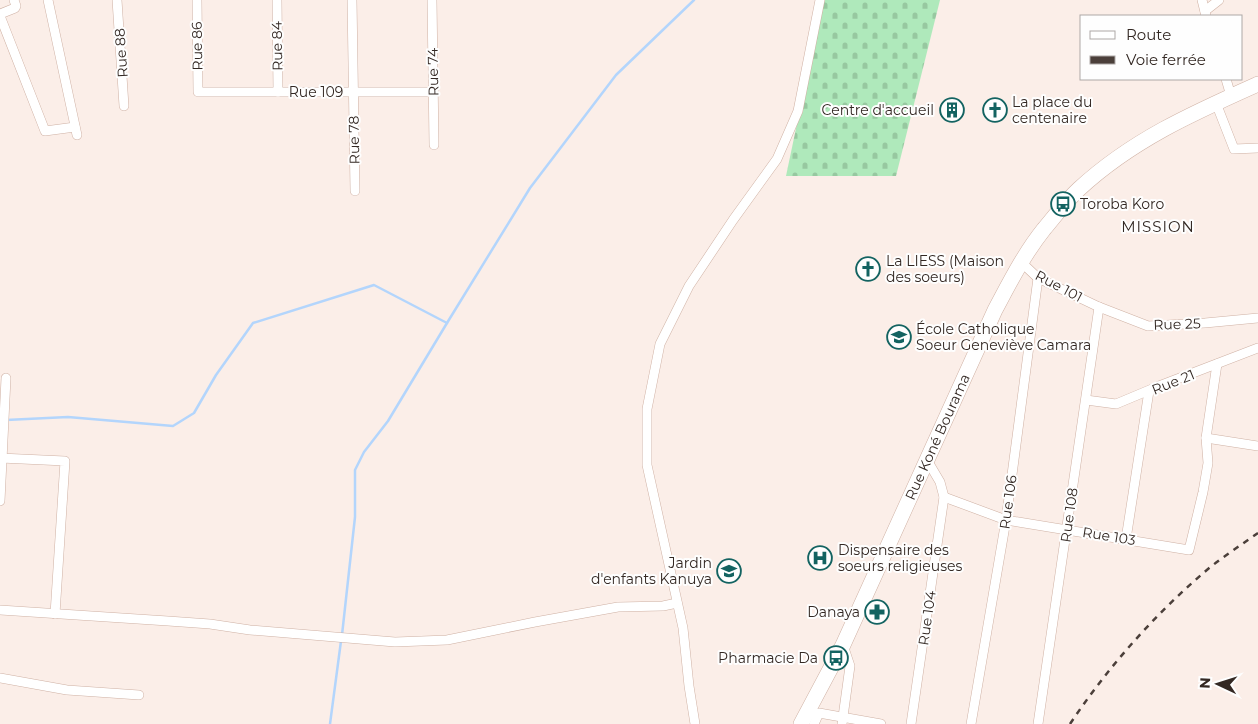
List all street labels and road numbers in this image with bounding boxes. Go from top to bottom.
street label: Rue 84 [268,20,286,71]
street label: Rue 86 [188,21,206,71]
street label: Rue 88 [110,28,132,78]
street label: Rue 74 [424,47,442,96]
street label: Rue 109 [289,83,343,101]
street label: Rue 78 [345,115,363,164]
street label: Rue 101 [1032,266,1086,306]
street label: Rue 25 [1153,314,1201,334]
street label: Rue 21 [1149,365,1197,399]
street label: Rue Koné Bourama [901,371,974,503]
street label: Rue 106 [995,473,1021,530]
street label: Rue 108 [1056,487,1082,543]
street label: Rue 103 [1081,523,1137,549]
street label: Rue 104 [914,589,940,647]

